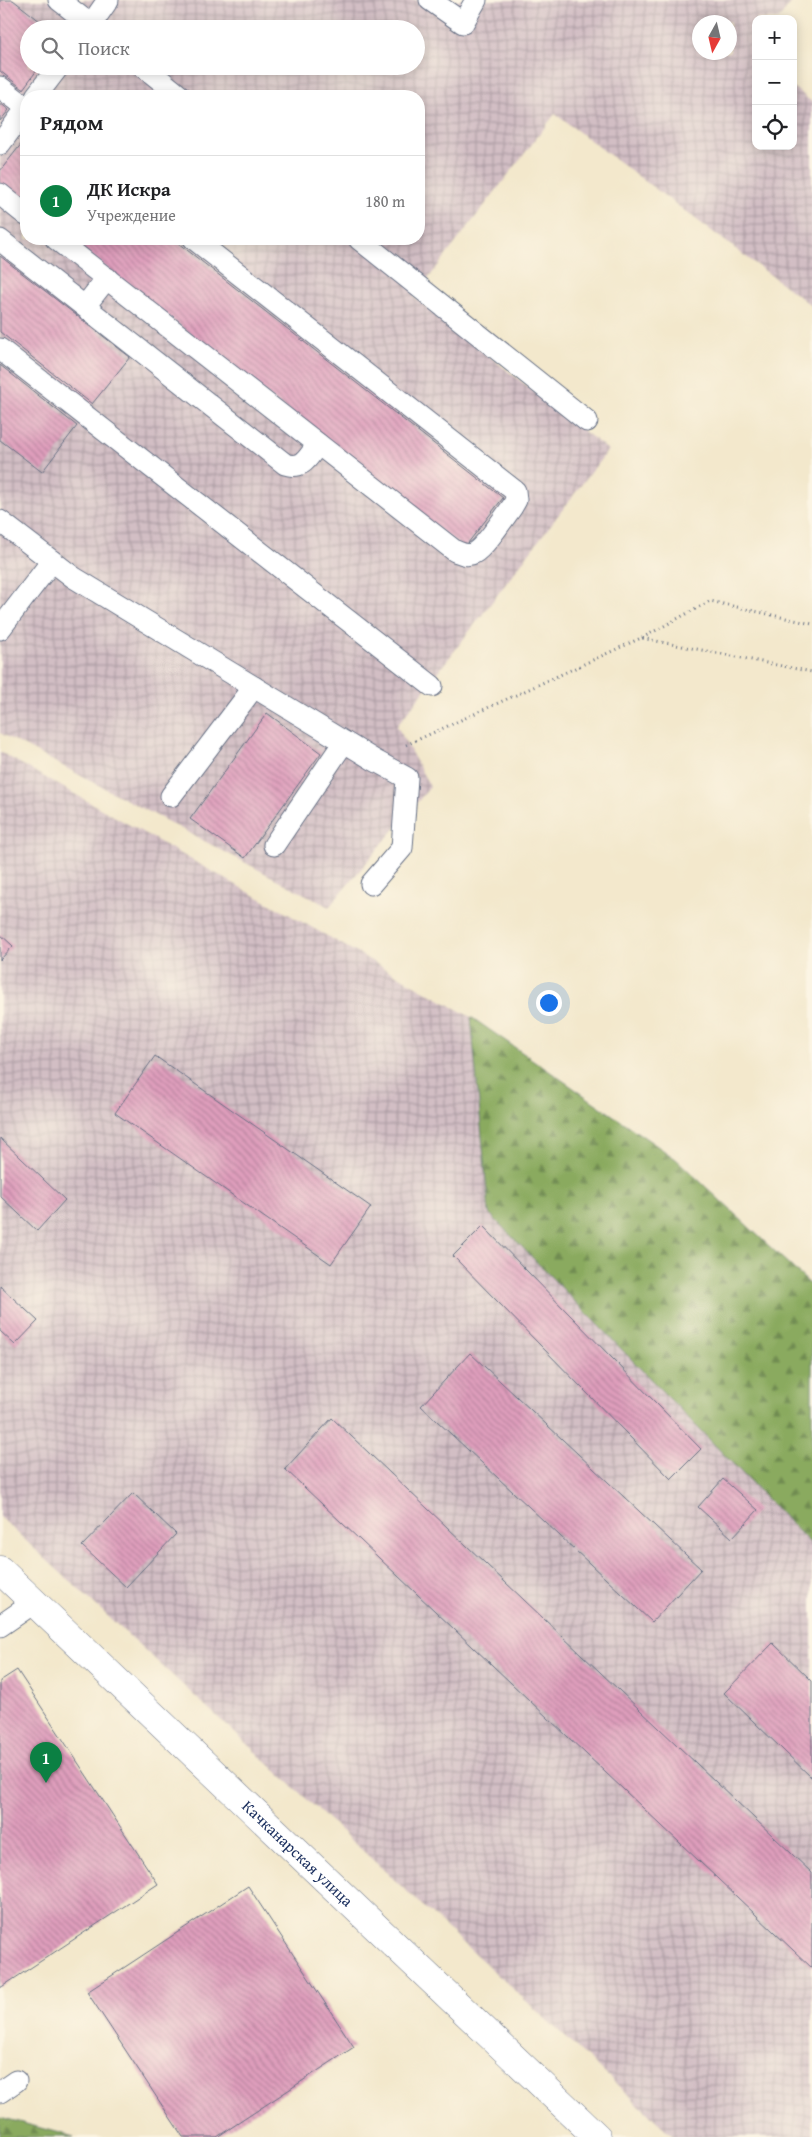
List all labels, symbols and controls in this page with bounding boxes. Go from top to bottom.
north arrow [692,15,737,60]
map controls [752,15,797,150]
button: + [752,15,797,60]
search box [20,20,425,75]
icon: search [38,34,66,62]
text: Поиск [78,34,130,62]
button: − [752,60,797,105]
button: locate [752,105,797,150]
text: Рядом [40,107,103,138]
text: ДК Искра [87,175,171,203]
text: 1 [52,189,60,213]
text: 180 m [365,189,405,213]
text: Учреждение [87,203,176,227]
your location [536,990,562,1016]
pin: 1 [30,1742,62,1783]
street label: Качканарская улица [237,1794,359,1912]

